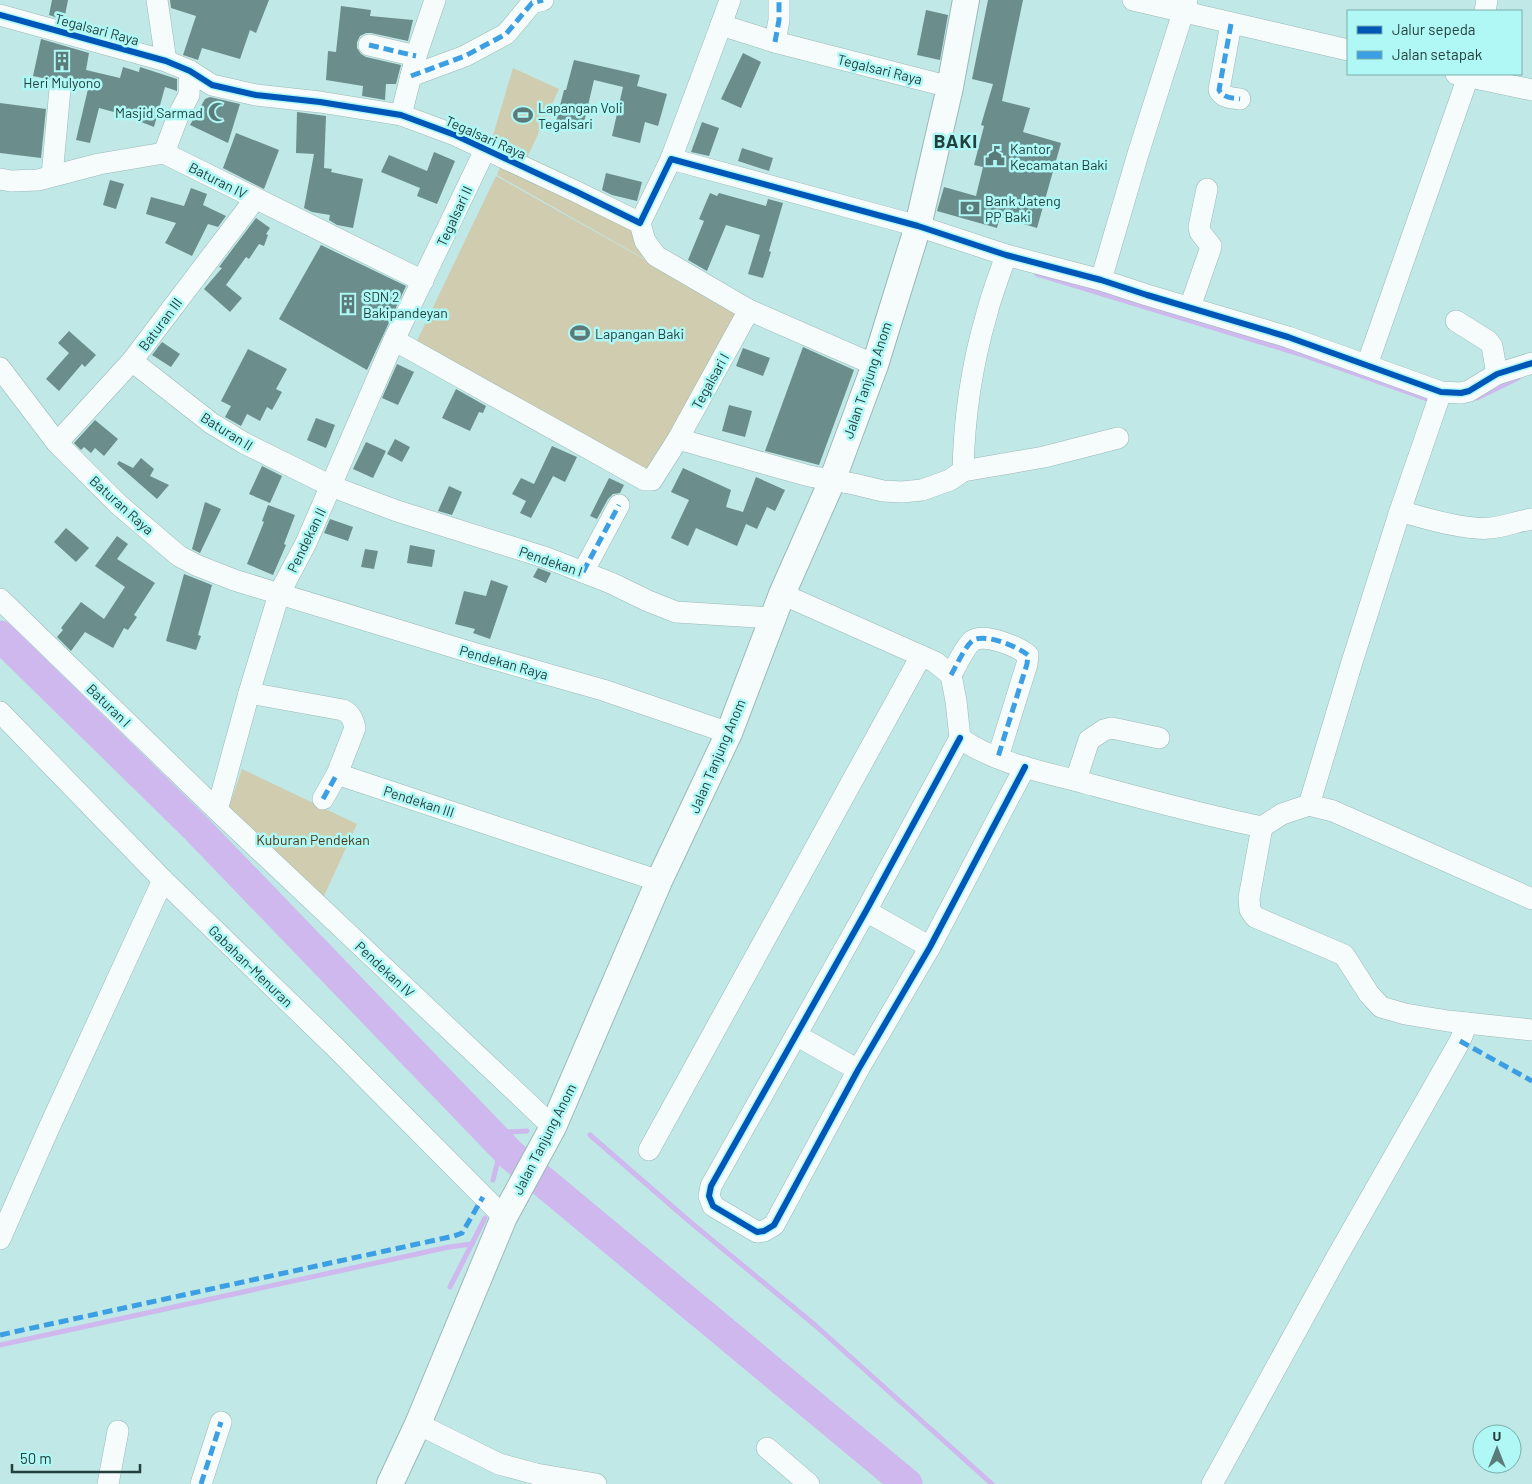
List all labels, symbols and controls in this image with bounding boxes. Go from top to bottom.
street label: Tegalsari Raya [53,10,141,48]
legend [1347,10,1522,75]
text: Jalur sepeda [1392,20,1476,38]
text: Jalan setapak [1392,45,1483,63]
building icon: Heri Mulyono [51,50,73,72]
street label: Tegalsari Raya [836,50,924,88]
place label: Heri Mulyono [23,74,101,91]
place label: Lapangan Voli Tegalsari [538,99,623,132]
mosque icon: Masjid Sarmad [207,101,229,123]
place label: Masjid Sarmad [115,104,203,121]
sports icon: Lapangan Voli Tegalsari [512,104,534,126]
street label: Tegalsari Raya [443,112,529,162]
district label: BAKI [934,129,978,152]
place label: Kantor Kecamatan Baki [1010,140,1108,173]
public building icon: Kantor Kecamatan Baki [984,145,1006,167]
street label: Baturan IV [186,158,250,202]
street label: Tegalsari II [433,183,475,249]
place label: Bank Jateng PP Baki [985,192,1061,225]
bank icon: Bank Jateng PP Baki [959,197,981,219]
place label: SDN 2 Bakipandeyan [363,288,448,321]
building icon: SDN 2 Bakipandeyan [337,293,359,315]
street label: Baturan III [135,294,185,354]
street label: Jalan Tanjung Anom [839,319,895,441]
sports icon: Lapangan Baki [569,322,591,344]
place label: Lapangan Baki [595,325,684,342]
street label: Tegalsari I [688,350,732,412]
street label: Baturan II [198,408,256,454]
street label: Baturan Raya [87,472,157,538]
street label: Pendekan II [283,505,329,575]
street label: Pendekan I [517,542,585,580]
street label: Pendekan Raya [458,641,550,683]
street label: Baturan I [83,680,135,730]
street label: Jalan Tanjung Anom [685,696,749,816]
street label: Pendekan III [382,782,456,820]
park label: Kuburan Pendekan [256,831,370,848]
street label: Gabahan-Menuran [205,922,297,1010]
street label: Pendekan IV [352,937,418,1001]
street label: Jalan Tanjung Anom [509,1081,579,1197]
north arrow [1472,1424,1522,1474]
text: U [1493,1427,1502,1444]
scale bar [12,1442,140,1474]
text: 50 m [20,1449,52,1467]

